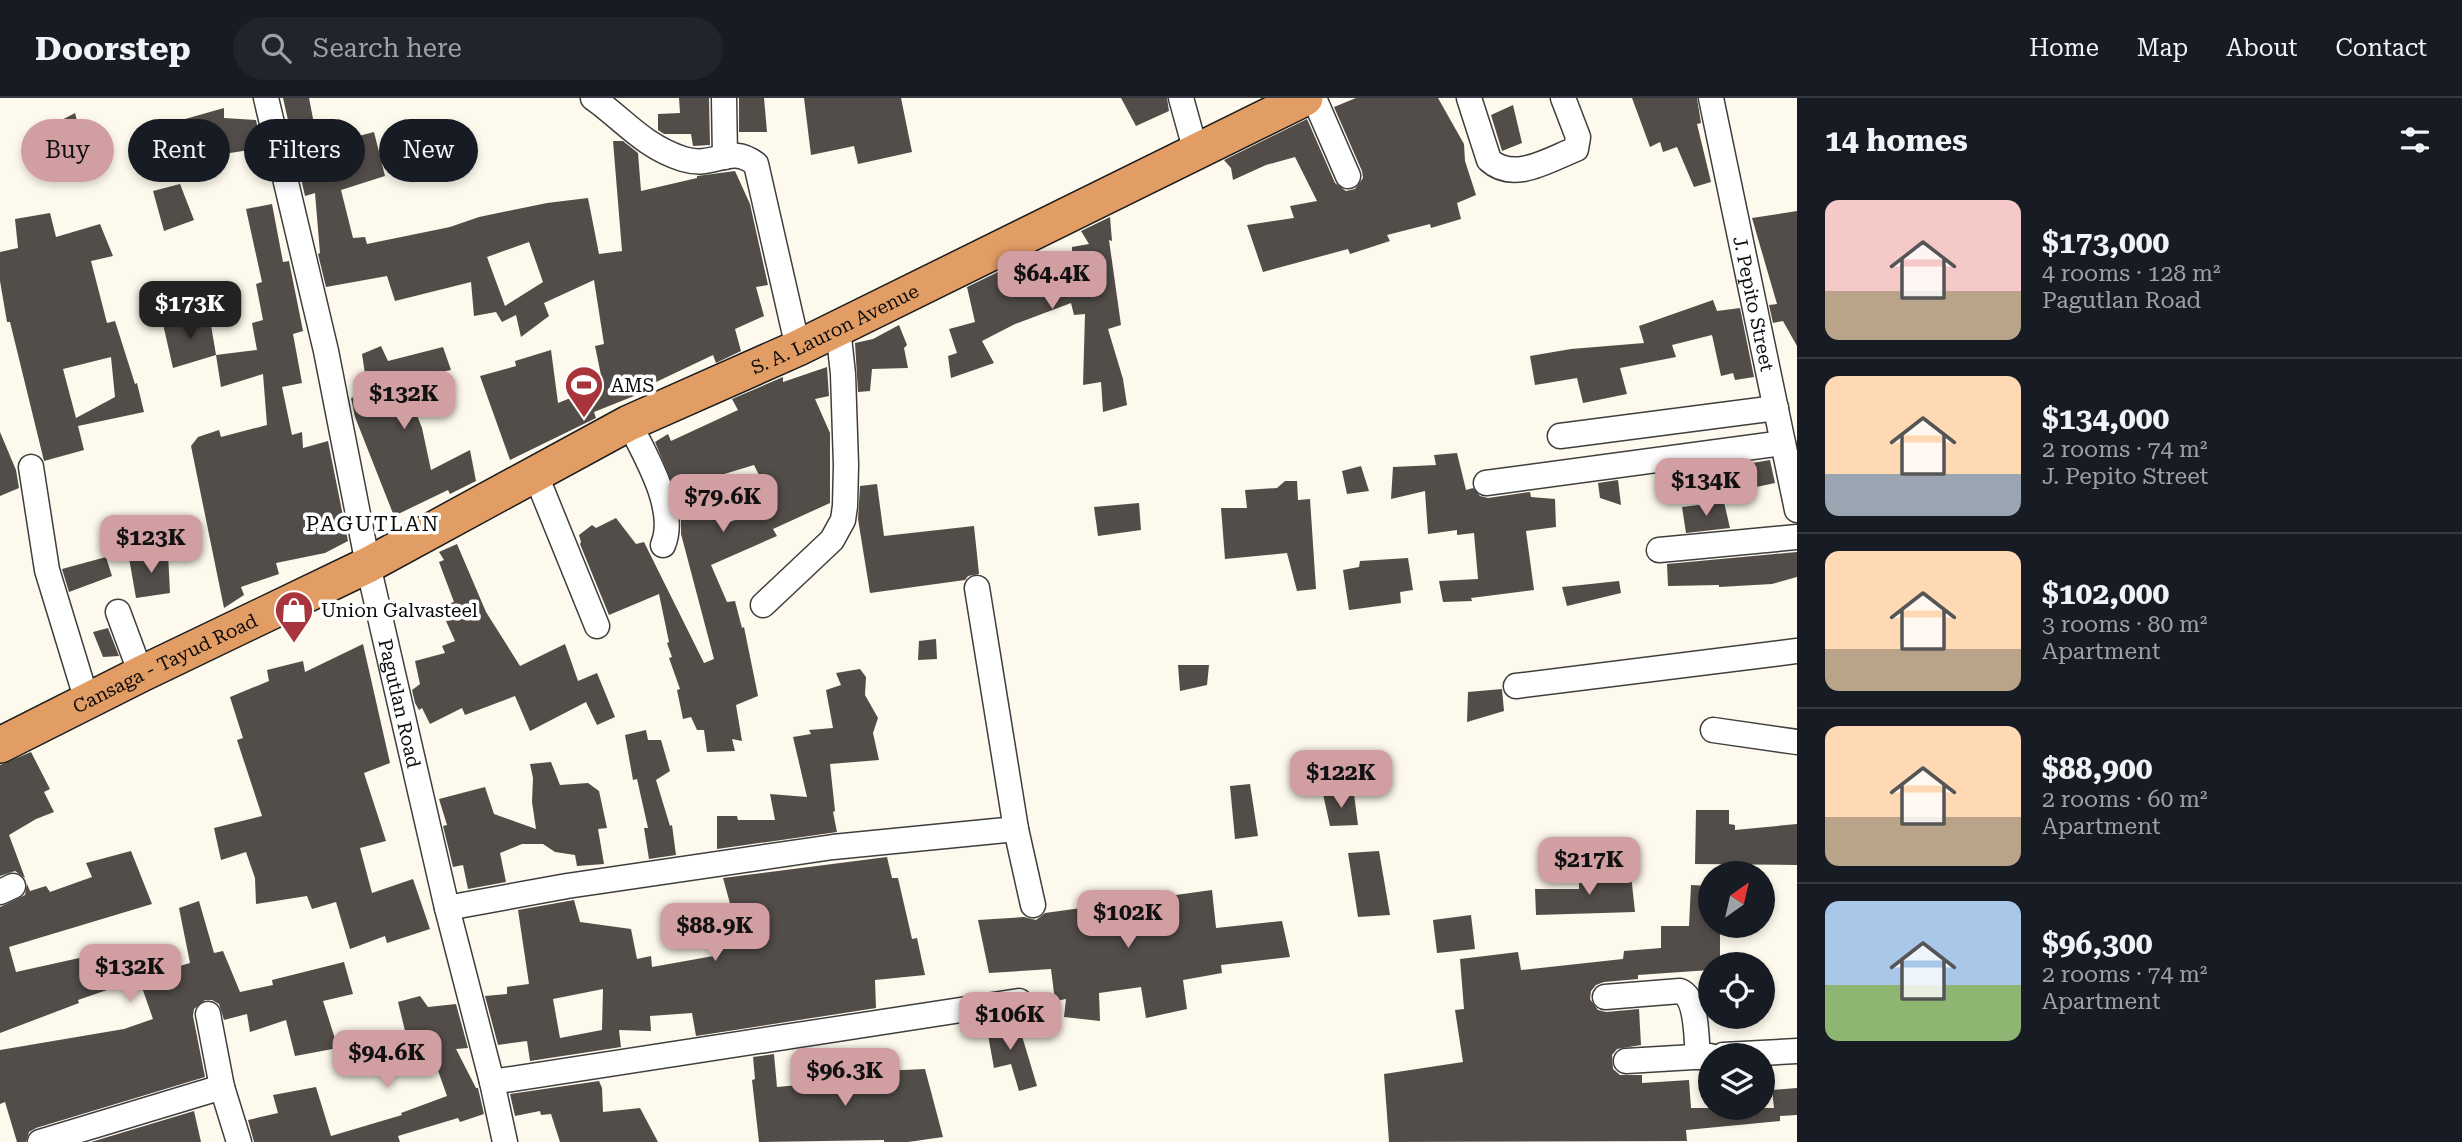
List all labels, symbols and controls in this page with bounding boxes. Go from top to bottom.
search box [233,17,723,80]
text: Doorstep [35,29,191,68]
icon: search [257,29,295,67]
text: Search here [313,33,462,63]
text: Home [2029,34,2099,62]
text: Map [2137,34,2188,62]
text: About [2226,34,2297,62]
text: Contact [2335,34,2427,62]
chip: Buy [21,119,114,182]
chip: Rent [128,119,230,182]
chip: Filters [244,119,365,182]
chip: New [379,119,478,182]
icon: filters [2396,121,2434,159]
text: 14 homes [1825,123,1968,158]
text: $173,000 [2042,225,2169,260]
icon: home [1881,228,1965,312]
street label: J. Pepito Street [1729,234,1779,373]
pin: $64.4K [995,252,1109,311]
text: $64.4K [1014,260,1090,287]
text: 4 rooms · 128 m² [2042,260,2220,287]
street label: S. A. Lauron Avenue [747,279,922,379]
pin: $173K [141,282,239,341]
text: Pagutlan Road [2042,287,2201,314]
text: $173K [155,290,225,317]
sports icon: AMS [563,364,605,419]
pin: $132K [355,372,453,431]
place label: AMS [611,374,654,397]
text: $132K [369,380,439,407]
text: $134,000 [2042,401,2169,436]
icon: home [1881,404,1965,488]
text: 2 rooms · 74 m² [2042,436,2208,463]
pin: $134K [1657,458,1755,518]
text: J. Pepito Street [2042,463,2208,490]
text: $134K [1671,467,1741,494]
pin: $79.6K [666,474,780,534]
text: $79.6K [685,483,761,510]
district label: PAGUTLAN [306,512,440,536]
pin: $123K [102,516,200,575]
text: $123K [116,524,186,551]
text: $102,000 [2042,576,2169,611]
icon: home [1881,579,1965,663]
shop icon: Union Galvasteel [273,589,315,644]
place label: Union Galvasteel [321,599,478,622]
street label: Cansaga - Tayud Road [69,608,261,718]
text: 3 rooms · 80 m² [2042,611,2208,638]
street label: Pagutlan Road [374,637,426,770]
text: Apartment [2042,638,2161,665]
pin: $122K [1292,750,1390,810]
text: $88,900 [2042,751,2153,786]
icon: home [1881,754,1965,838]
text: $122K [1306,759,1376,786]
text: 2 rooms · 60 m² [2042,786,2208,813]
text: Apartment [2042,813,2161,840]
pin: $217K [1540,838,1638,897]
text: $217K [1554,846,1624,873]
north arrow [1698,861,1774,938]
map controls [1698,861,1775,1120]
pin: $102K [1079,890,1177,950]
text: $102K [1093,899,1163,926]
pin: $88.9K [658,904,772,963]
text: $88.9K [677,912,753,939]
text: $96,300 [2042,926,2153,961]
icon: home [1881,929,1965,1013]
pin: $132K [81,944,179,1004]
button: locate [1698,952,1775,1029]
text: $132K [95,953,165,980]
text: 2 rooms · 74 m² [2042,961,2208,988]
text: Apartment [2042,988,2161,1015]
pin: $106K [961,992,1059,1052]
text: $106K [975,1001,1045,1028]
pin: $94.6K [330,1030,444,1090]
text: $94.6K [349,1039,425,1066]
button: layers [1698,1043,1775,1120]
pin: $96.3K [788,1048,902,1108]
text: $96.3K [807,1057,883,1084]

